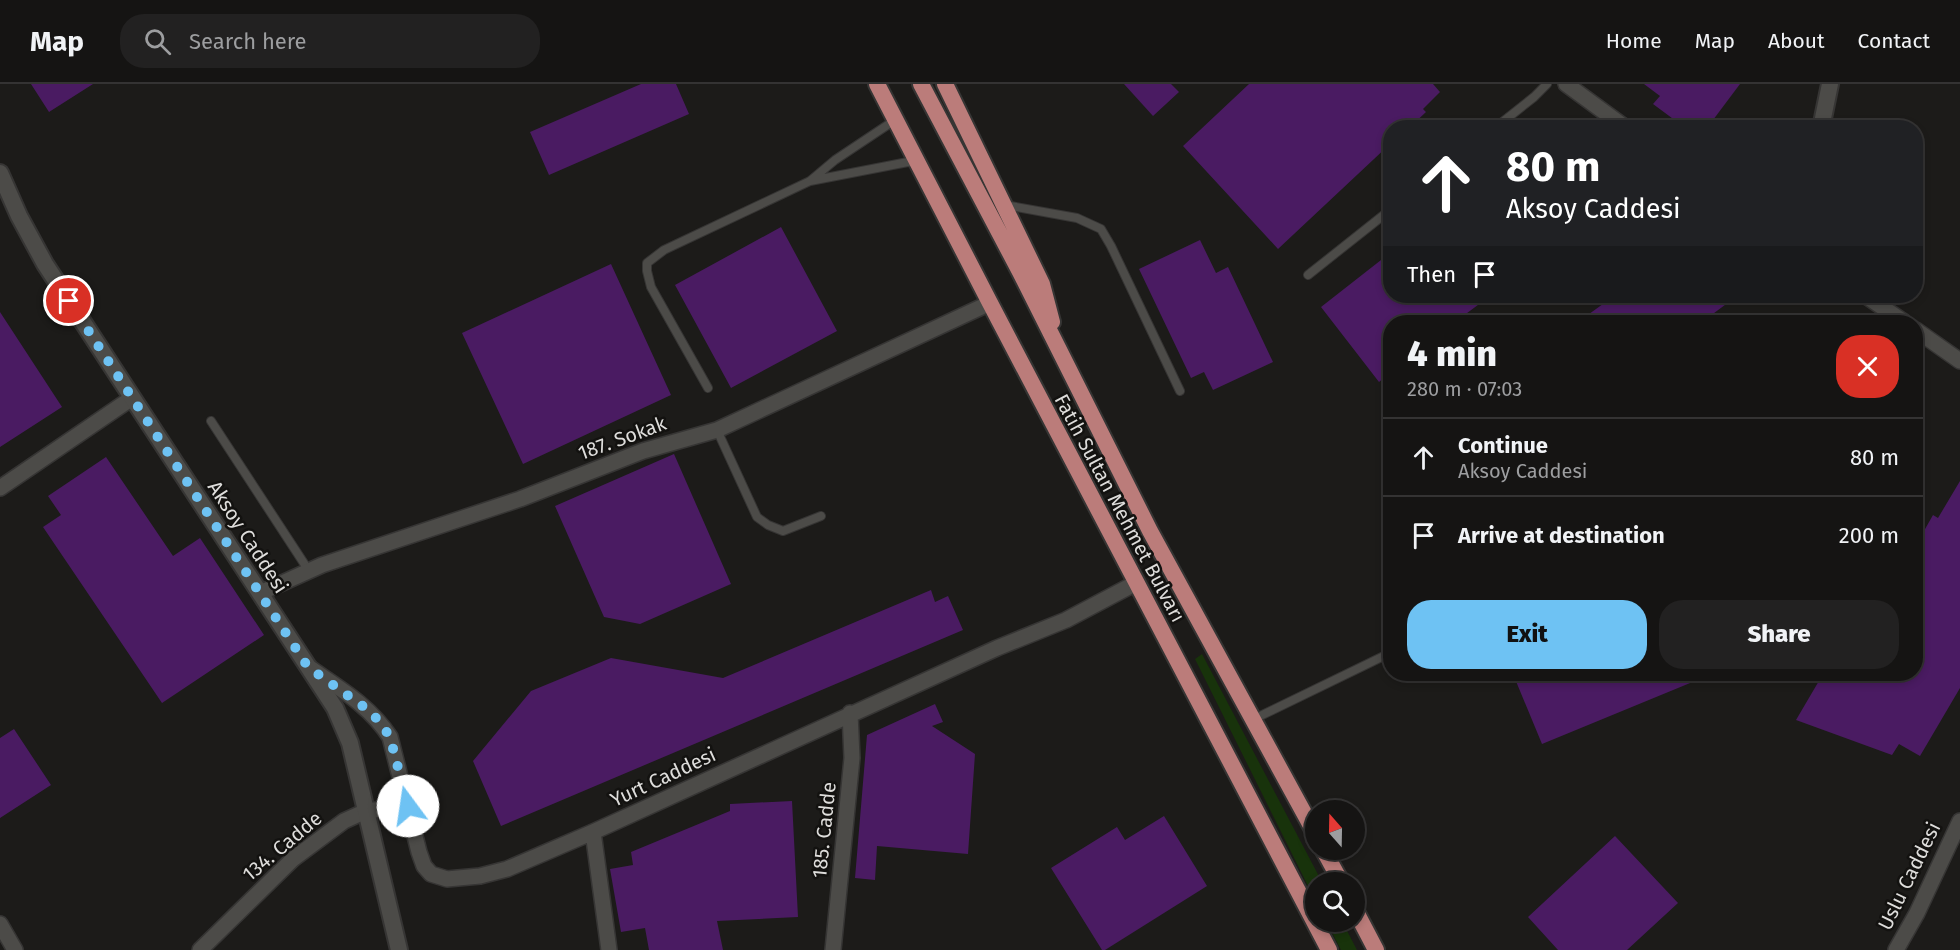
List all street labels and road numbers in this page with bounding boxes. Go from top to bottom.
street label: Fatih Sultan Mehmet Bulvarı [1050,390,1190,626]
street label: 187. Sokak [575,411,670,465]
street label: Aksoy Caddesi [203,476,293,598]
street label: Yurt Caddesi [606,742,720,812]
street label: 185. Cadde [807,781,841,879]
street label: 134. Cadde [238,806,326,886]
street label: Uslu Caddesi [1873,818,1945,934]

